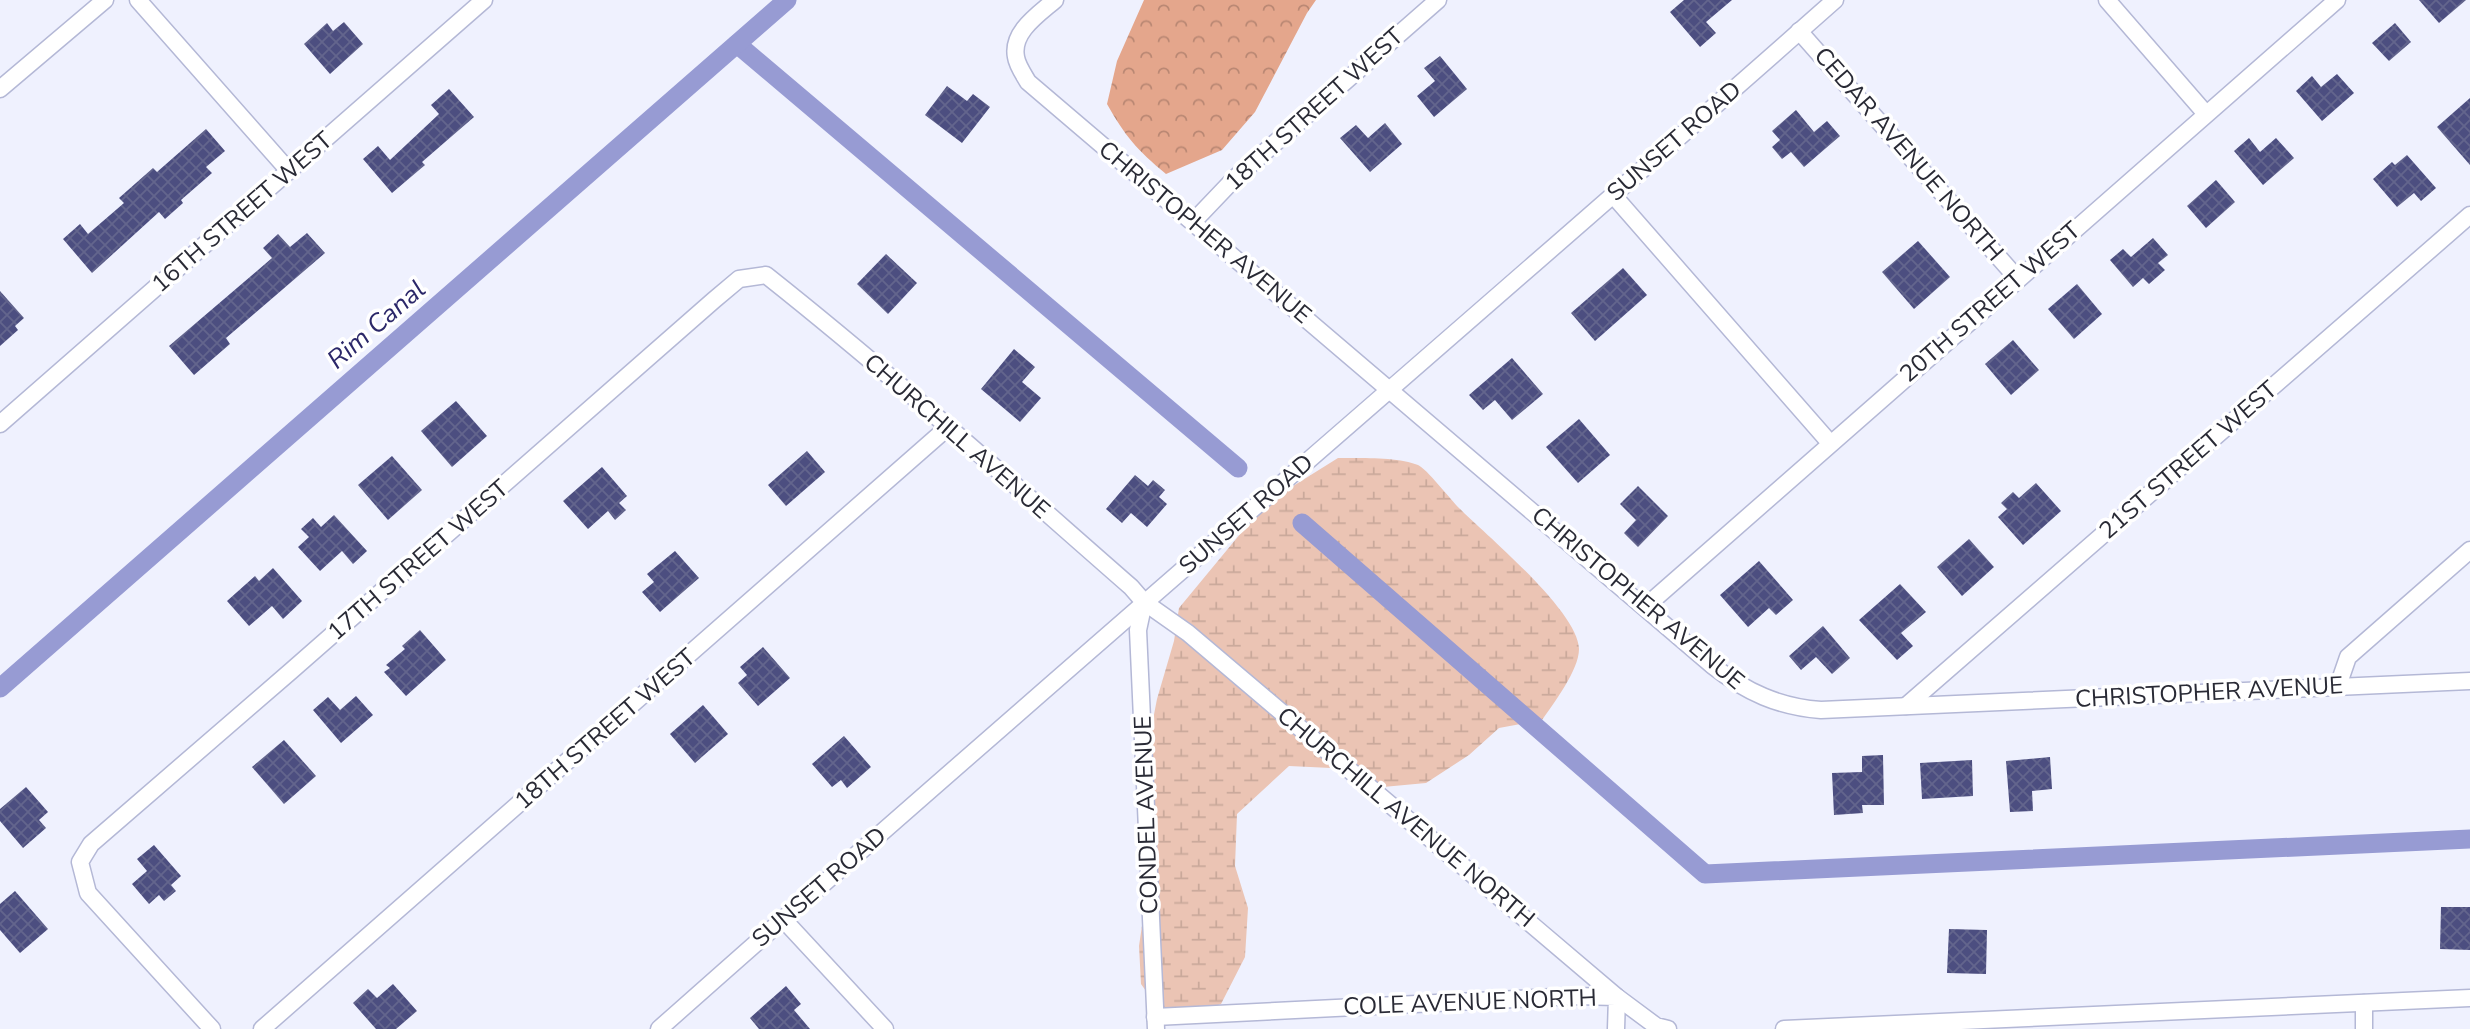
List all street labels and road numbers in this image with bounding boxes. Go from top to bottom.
street label: 18TH STREET WEST [1218,20,1411,198]
street label: CEDAR AVENUE NORTH [1807,40,2011,268]
street label: SUNSET ROAD [1600,74,1748,208]
street label: 16TH STREET WEST [145,124,340,299]
street label: CHRISTOPHER AVENUE [1092,133,1318,331]
street label: 20TH STREET WEST [1893,214,2088,389]
street label: CHURCHILL AVENUE [857,346,1057,526]
street label: 21ST STREET WEST [2092,373,2284,546]
street label: SUNSET ROAD [1172,447,1320,581]
street label: 17TH STREET WEST [321,472,516,647]
street label: CHRISTOPHER AVENUE [1525,499,1751,697]
street label: 18TH STREET WEST [508,641,703,816]
street label: CHRISTOPHER AVENUE [2074,669,2344,715]
street label: CHURCHILL AVENUE NORTH [1270,700,1542,934]
street label: CONDEL AVENUE [1127,715,1165,915]
street label: SUNSET ROAD [745,820,893,954]
street label: COLE AVENUE NORTH [1343,982,1597,1022]

